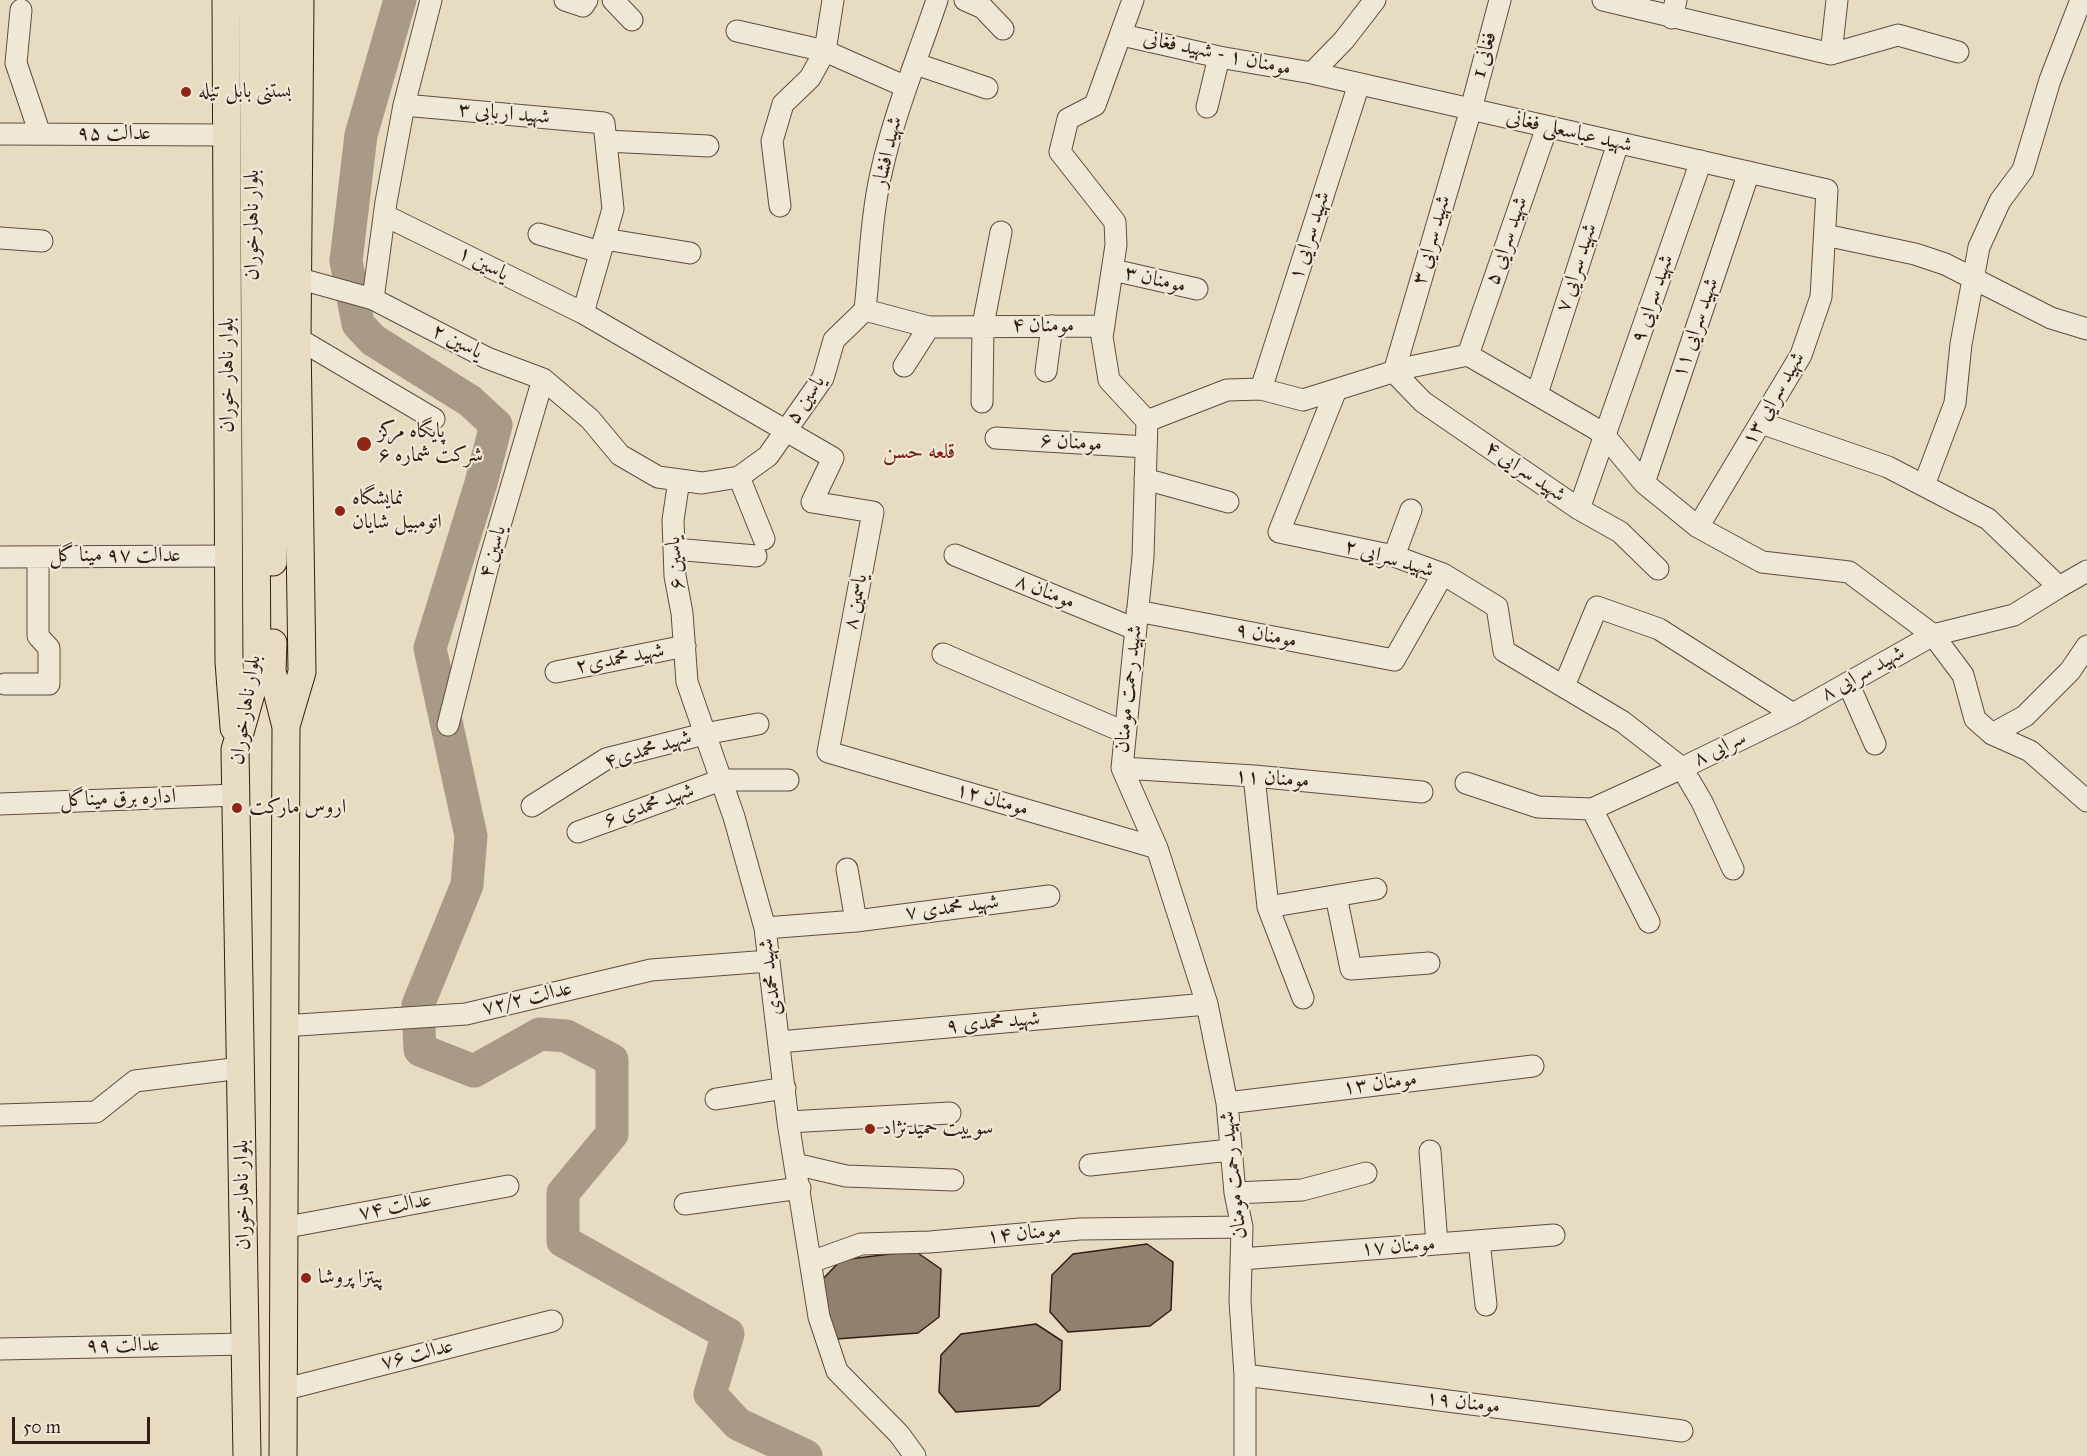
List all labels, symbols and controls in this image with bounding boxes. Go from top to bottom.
street label: مومنان ۱ - شهید فغانی [1141,26,1293,82]
street label: فغانی 1 [1467,29,1503,81]
place label: بستنی بابل تیله [198,79,291,105]
marker: بستنی بابل تیله [179,85,193,99]
street label: شهید اربابی ۳ [457,97,551,131]
street label: شهید عباسعلی فغانی [1504,105,1634,159]
street label: شهید افشار [868,114,908,190]
street label: عدالت ۹۵ [77,121,151,147]
street label: بلوار ناهارخوران [240,170,266,280]
street label: شهید سرایی ۱ [1284,188,1336,284]
street label: شهید سرایی ۳ [1407,192,1457,288]
street label: شهید سرایی ۵ [1480,193,1534,289]
street label: شهید سرایی ۷ [1551,220,1603,316]
street label: یاسین ۱ [453,241,513,287]
street label: شهید سرایی ۹ [1626,251,1680,347]
street label: مومنان ۳ [1122,261,1188,299]
street label: شهید سرایی ۱۱ [1667,275,1725,381]
street label: ۴ مومنان [1012,313,1074,339]
street label: بلوار ناهار خوران [215,317,241,433]
street label: یاسین ۲ [427,319,487,365]
street label: شهید سرایی ۱۳ [1737,348,1811,450]
street label: یاسین ۵ [781,371,831,429]
place label: پایگاه مرکز شرکت شماره ۶ [378,419,483,469]
street label: مومنان ۶ [1039,428,1103,458]
marker: پایگاه مرکز شرکت شماره ۶ [355,435,373,453]
street label: شهید سرایی ۴ [1480,436,1570,508]
district label: قلعه حسن [883,440,955,466]
place label: نمایشگاه اتومبیل شایان [352,486,442,536]
marker: نمایشگاه اتومبیل شایان [333,504,347,518]
street label: یاسین ۴ [474,523,512,581]
street label: شهید سرایی ۲ [1341,534,1437,584]
street label: یاسین ۶ [661,535,691,591]
street label: عدالت ۹۷ مینا گل [49,543,181,569]
street label: مومنان ۸ [1011,569,1079,615]
street label: یاسمین ۸ [838,572,874,632]
street label: مومنان ۹ [1233,618,1299,654]
street label: شهید رحمت مومنان [1110,624,1148,754]
street label: شهید محمدی۲ [573,638,667,680]
street label: شهید سرایی ۸ [1817,641,1909,707]
street label: بلوار ناهارخوران [225,653,267,767]
street label: شهید محمدی۴ [601,725,695,775]
street label: سرایی ۸ [1689,725,1751,773]
street label: مومنان ۱۱ [1234,764,1310,794]
street label: ۶ شهید محمدی [600,778,698,834]
street label: مومنان ۱۲ [953,778,1031,822]
street label: اداره برق میناگل [59,784,177,814]
place label: اروس مارکت [249,795,346,821]
marker: اروس مارکت [230,801,244,815]
street label: شهید محمدی ۷ [904,890,1000,926]
street label: شهید محمدی [754,937,788,1017]
street label: عدالت ۷۲/۲ [479,976,575,1022]
street label: ۹ شهید محمدی [945,1006,1041,1040]
street label: مومنان ۱۳ [1341,1067,1419,1101]
street label: شهید رحمت مومنان [1215,1110,1253,1240]
place label: سوییت حمیدنژاد [882,1116,993,1142]
marker: سوییت حمیدنژاد [863,1122,877,1136]
street label: بلوار ناهارخوران [229,1139,257,1251]
street label: عدالت ۷۴ [356,1188,434,1226]
street label: مومنان ۱۴ [986,1218,1062,1250]
street label: مومنان ۱۷ [1360,1232,1436,1262]
place label: پیتزا پروشا [318,1265,383,1291]
marker: پیتزا پروشا [299,1271,313,1285]
street label: عدالت ۹۹ [86,1333,160,1359]
street label: عدالت ۷۶ [378,1334,456,1376]
street label: مومنان ۱۹ [1424,1386,1502,1420]
scale bar [15,1405,153,1443]
text: 50 m [23,1416,61,1438]

